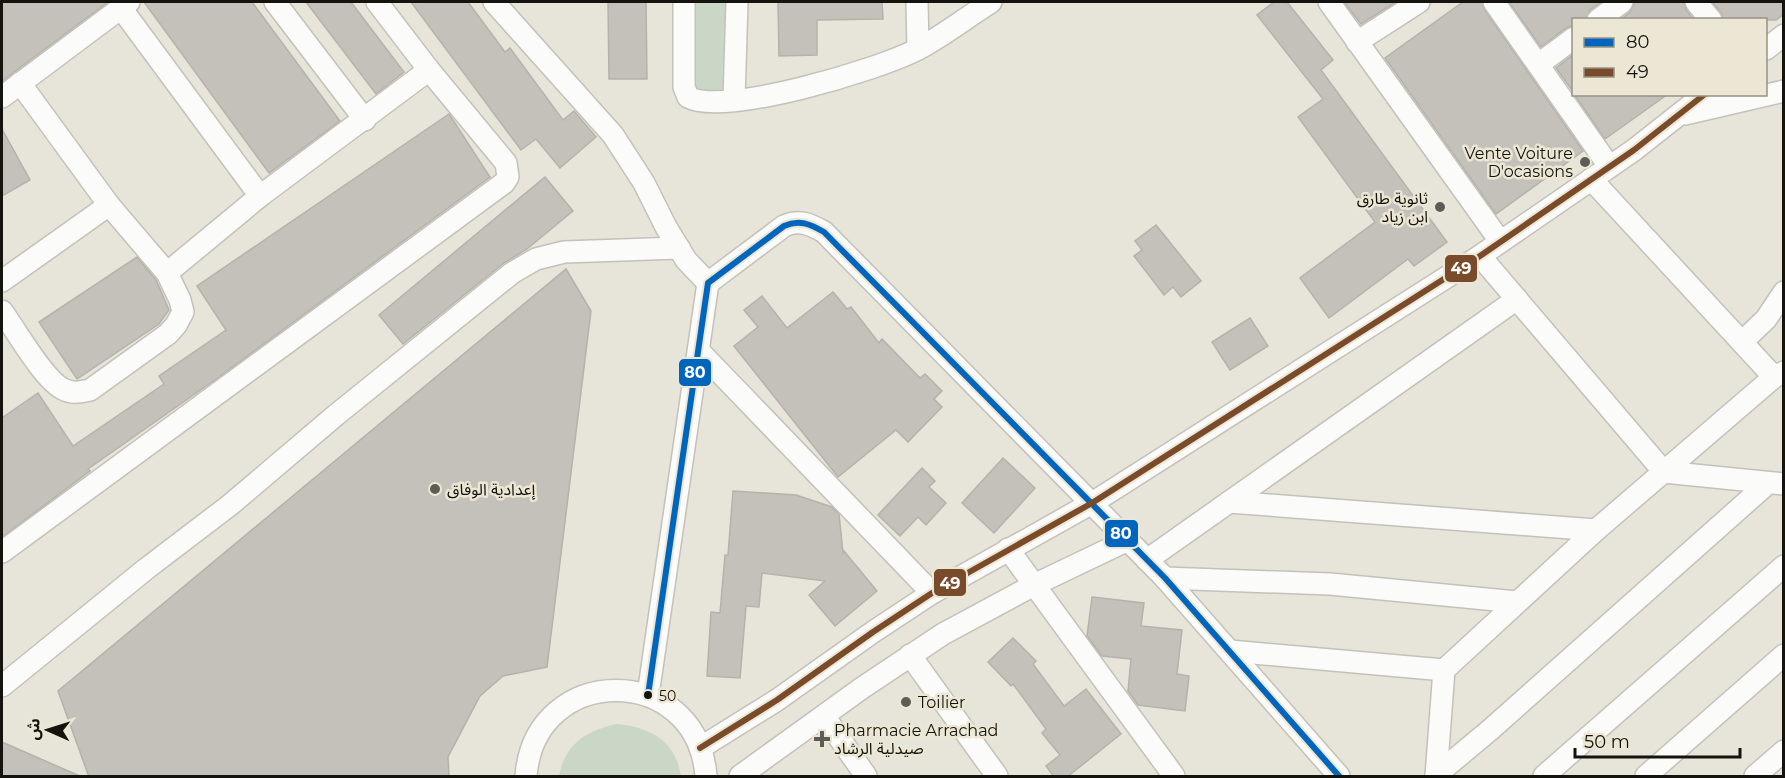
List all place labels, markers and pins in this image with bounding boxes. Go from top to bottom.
place label: Vente Voiture D'ocasions [1465,144,1573,181]
marker: Vente Voiture D'ocasions [1578,155,1592,169]
place label: ثانوية طارق ابن زياد [1357,189,1428,226]
marker: ثانوية طارق ابن زياد [1433,200,1447,214]
place label: إعدادية الوفاق [447,480,536,500]
marker: إعدادية الوفاق [428,482,442,496]
place label: 50 [659,687,676,705]
marker: 50 [642,689,654,701]
place label: Toilier [918,693,965,712]
marker: Toilier [899,695,913,709]
place label: Pharmacie Arrachad صيدلية الرشاد [834,721,998,758]
marker: Pharmacie Arrachad صيدلية الرشاد [815,732,829,746]

